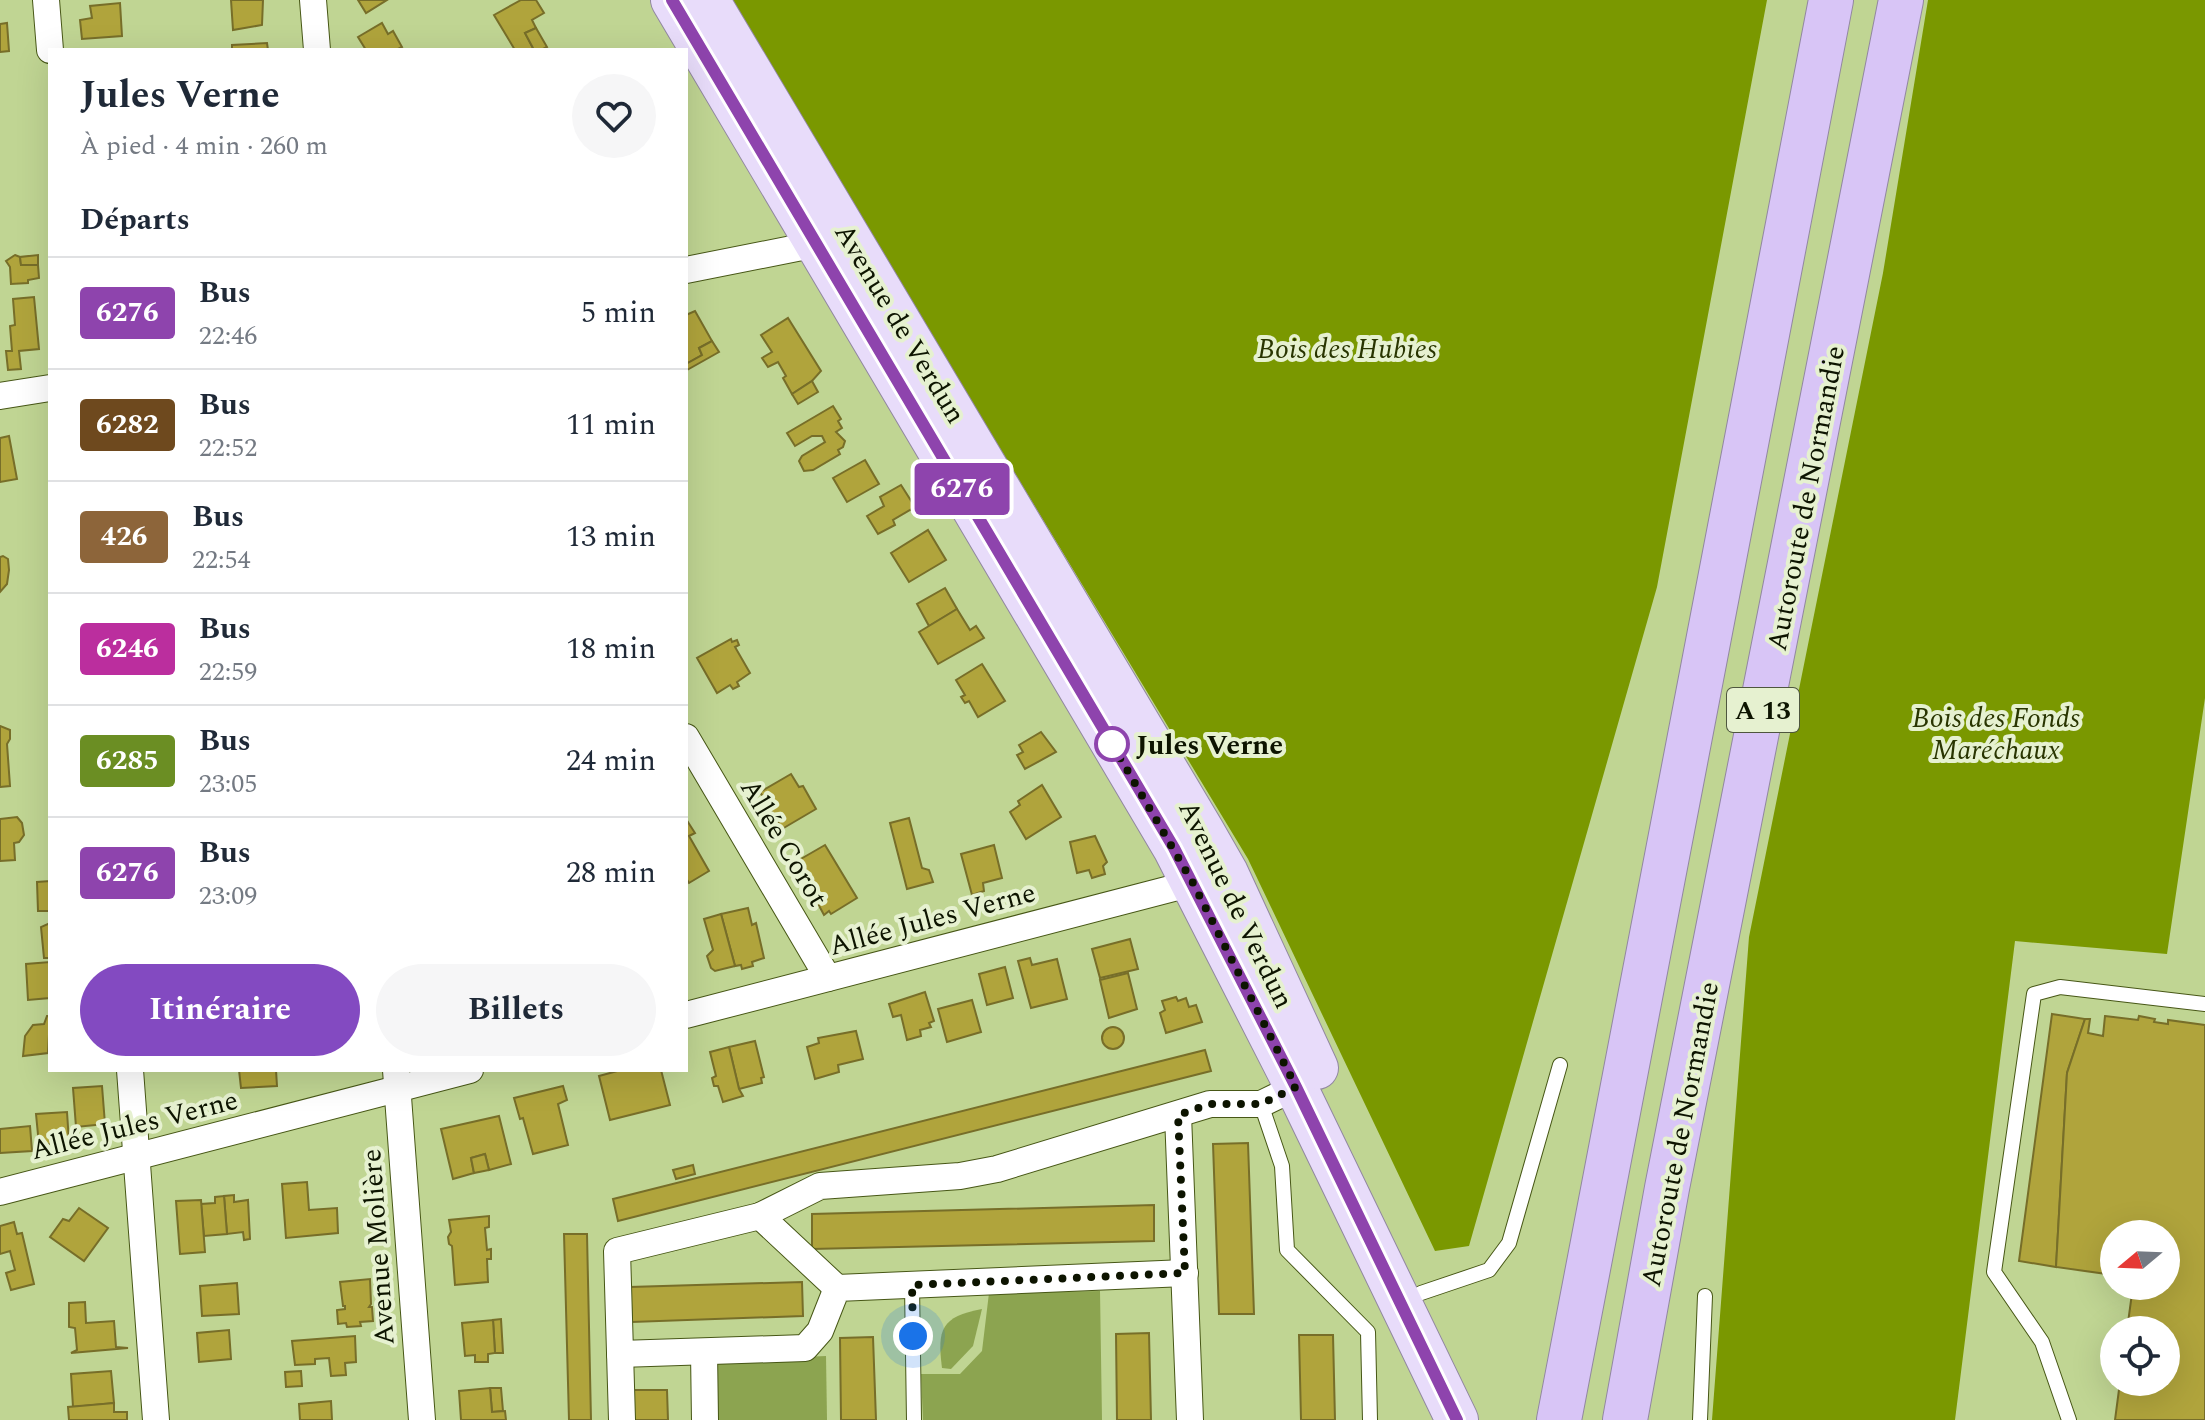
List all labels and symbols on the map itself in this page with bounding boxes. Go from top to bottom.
street label: Avenue de Verdun [823,215,977,432]
park label: Bois des Hubies [1257,328,1437,371]
street label: Autoroute de Normandie [1756,342,1857,655]
line badge: 6276 [906,463,1018,515]
road number: A 13 [1727,688,1799,732]
park label: Bois des Fonds Maréchaux [1912,697,2080,772]
place label: Jules Verne [1136,724,1283,767]
marker: Jules Verne [1095,727,1129,761]
street label: Allée Corot [728,770,839,915]
street label: Avenue de Verdun [1167,793,1305,1016]
street label: Allée Jules Verne [824,871,1041,968]
street label: Autoroute de Normandie [1630,978,1731,1291]
street label: Allée Jules Verne [26,1079,243,1172]
street label: Avenue Molière [350,1147,407,1346]
north arrow [2100,1220,2180,1300]
your location [893,1316,933,1356]

